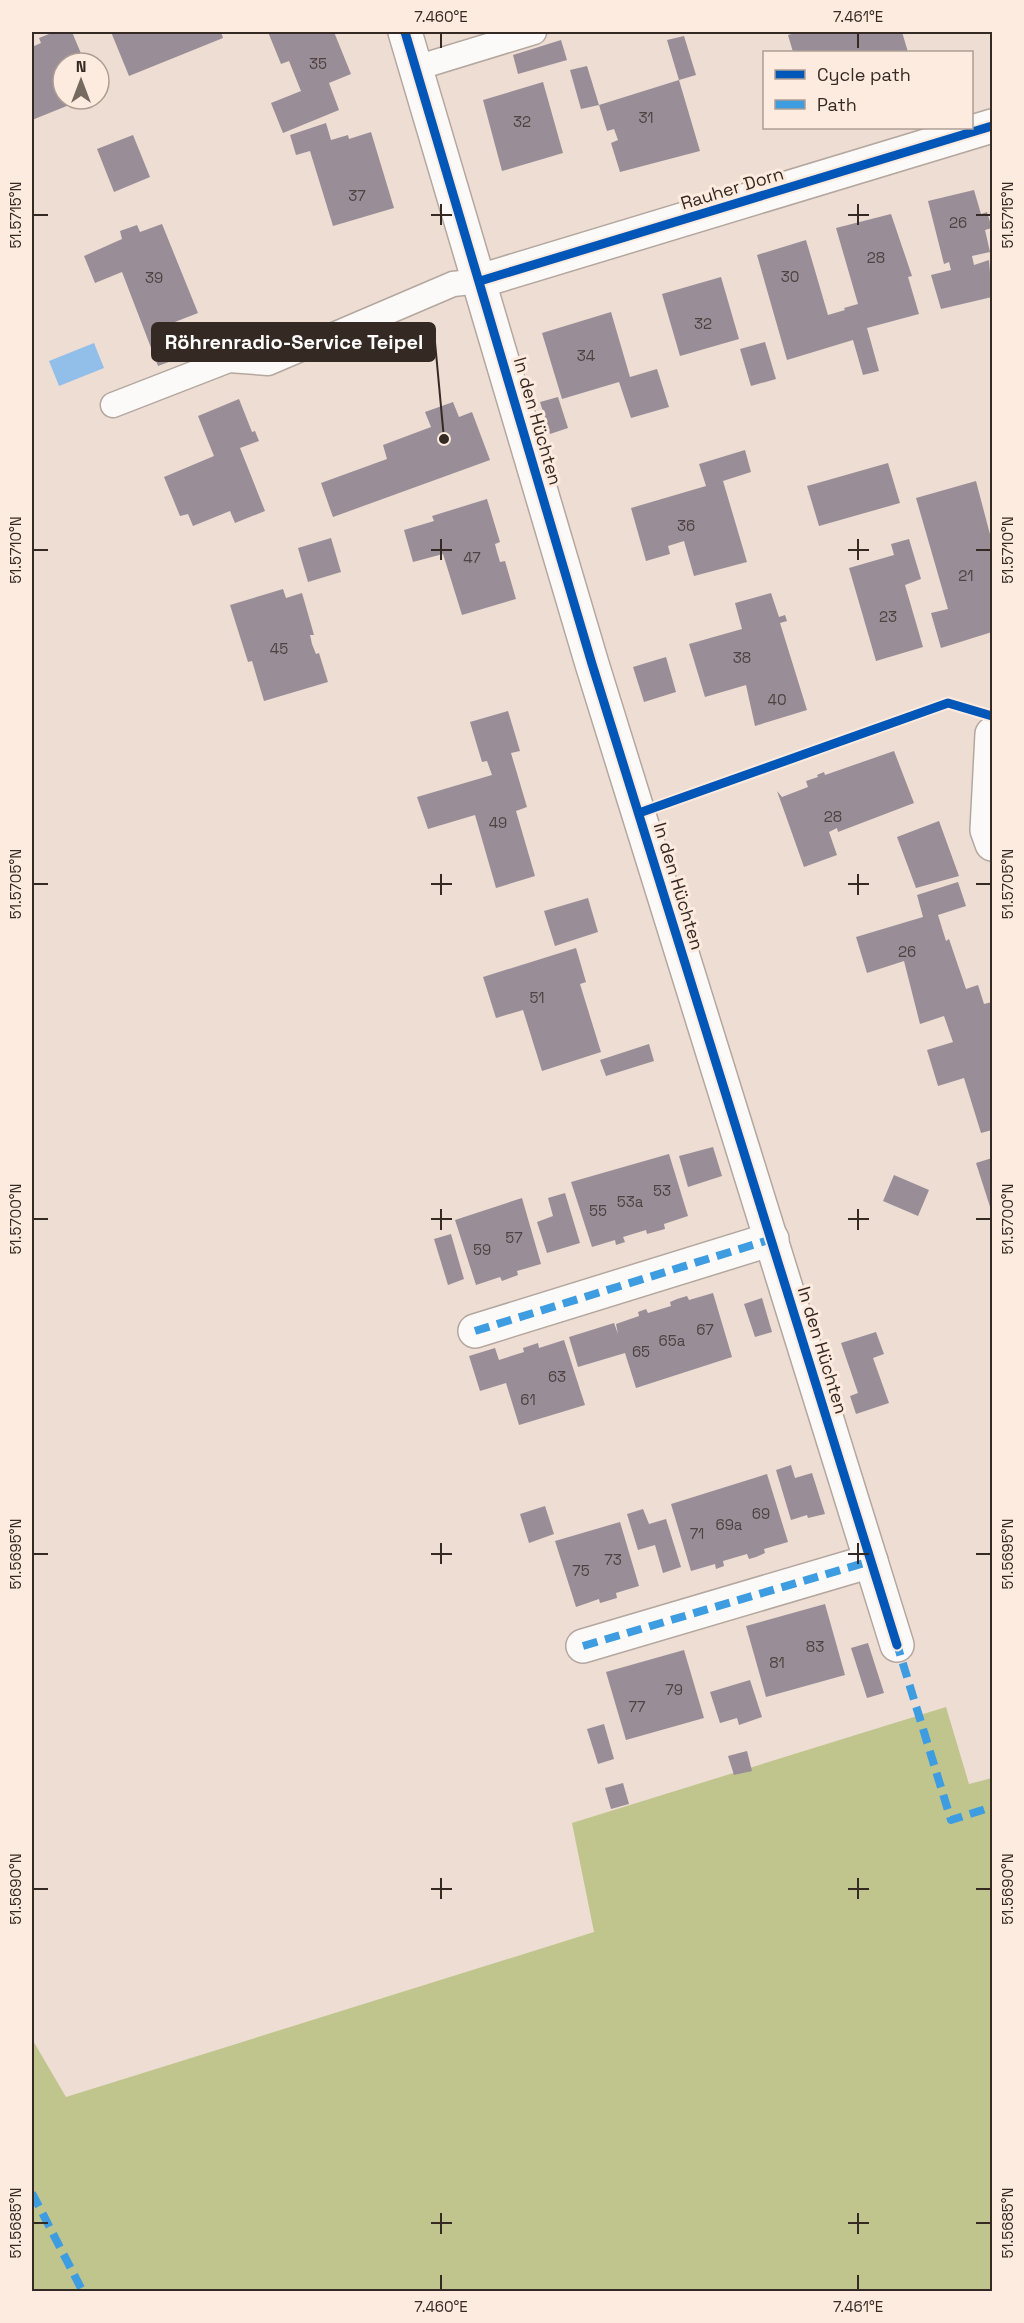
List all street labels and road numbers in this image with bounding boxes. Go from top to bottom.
street label: Rauher Dorn [678,161,786,215]
street label: In den Hüchten [509,354,567,488]
street label: In den Hüchten [649,820,709,952]
street label: In den Hüchten [793,1284,853,1416]

